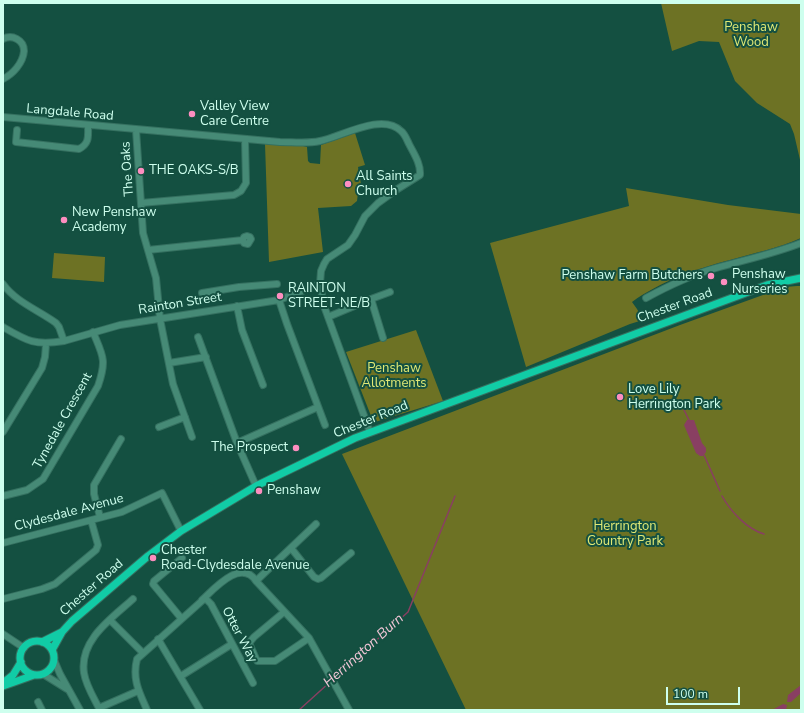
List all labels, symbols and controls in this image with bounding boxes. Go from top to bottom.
park label: Penshaw Wood [724,20,778,51]
place label: Valley View Care Centre [200,99,269,130]
street label: Langdale Road [26,101,114,125]
marker: Valley View Care Centre [187,109,197,119]
street label: The Oaks [118,141,138,197]
place label: THE OAKS-S/B [149,163,239,179]
marker: THE OAKS-S/B [136,166,146,176]
place label: All Saints Church [356,169,413,200]
marker: All Saints Church [343,179,353,189]
place label: New Penshaw Academy [72,205,156,236]
marker: New Penshaw Academy [59,215,69,225]
place label: Penshaw Nurseries [732,267,788,298]
place label: Penshaw Farm Butchers [561,268,703,284]
marker: Penshaw Farm Butchers [706,271,716,281]
marker: Penshaw Nurseries [719,277,729,287]
place label: RAINTON STREET-NE/B [288,281,370,312]
street label: Chester Road [635,285,715,327]
street label: Rainton Street [137,290,223,318]
marker: RAINTON STREET-NE/B [275,291,285,301]
park label: Penshaw Allotments [361,361,427,392]
street label: Tynedale Crescent [30,370,96,472]
place label: Love Lily Herrington Park [628,382,721,413]
marker: Love Lily Herrington Park [615,392,625,402]
street label: Chester Road [332,398,410,442]
place label: The Prospect [211,440,288,456]
marker: The Prospect [291,443,301,453]
place label: Penshaw [267,483,321,499]
marker: Penshaw [254,486,264,496]
street label: Clydesdale Avenue [13,491,125,535]
park label: Herrington Country Park [587,519,663,550]
place label: Chester Road-Clydesdale Avenue [161,543,309,574]
marker: Chester Road-Clydesdale Avenue [148,553,158,563]
street label: Chester Road [57,556,127,620]
street label: Otter Way [218,604,260,666]
water label: Herrington Burn [320,611,408,691]
scale bar [668,679,742,705]
text: 100 m [673,686,708,702]

